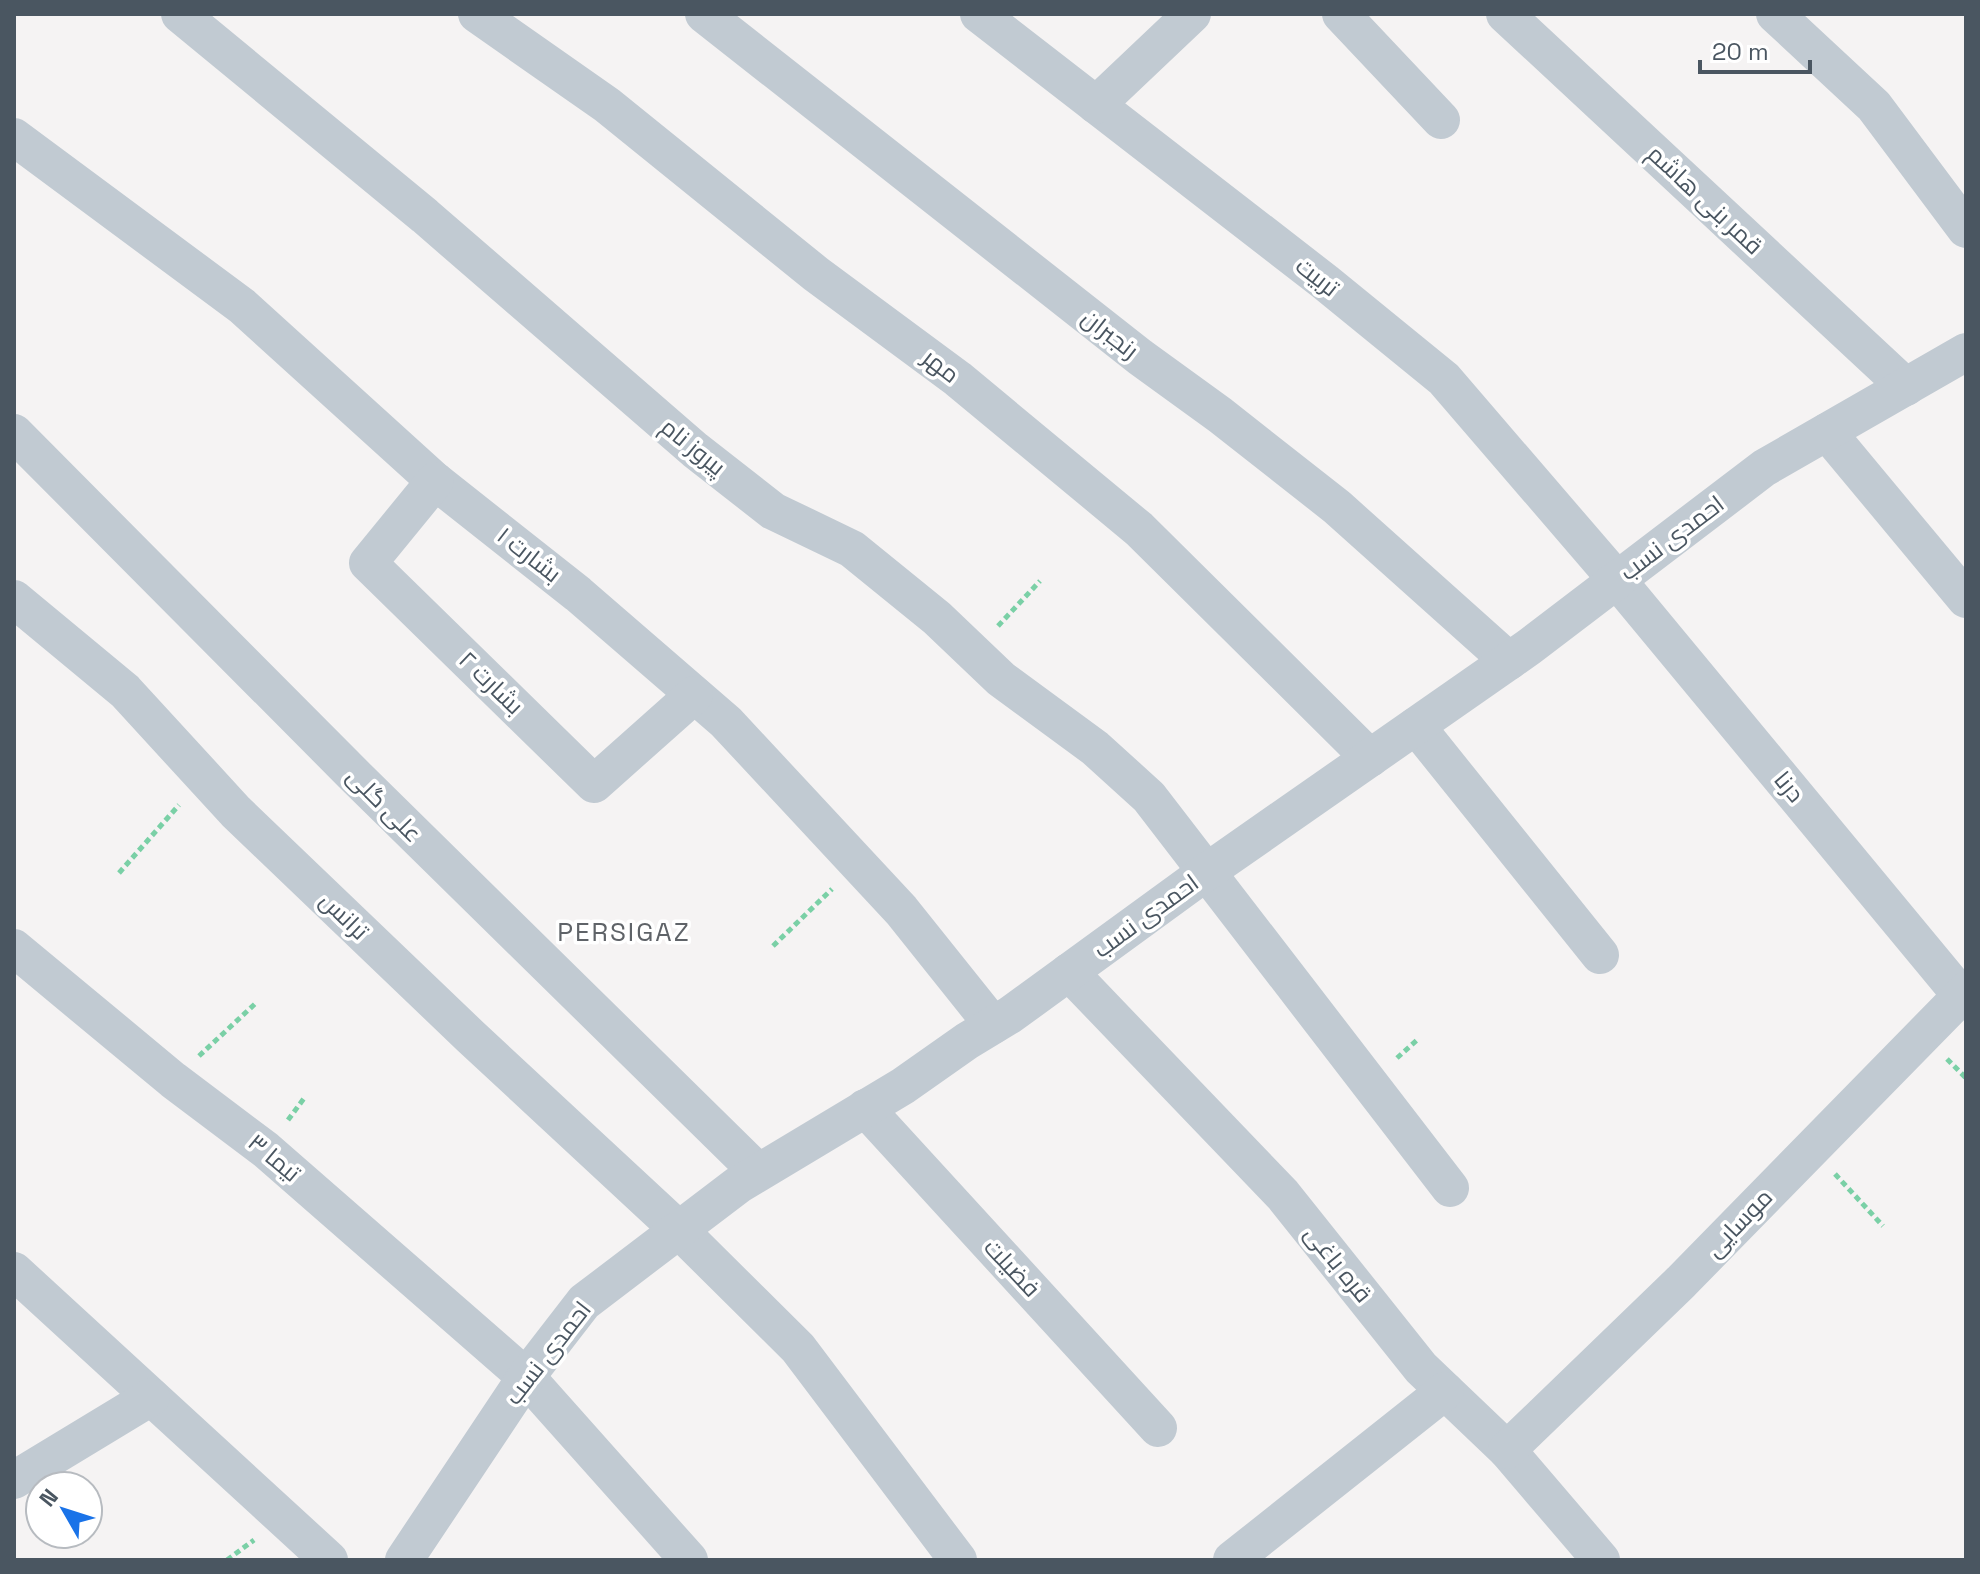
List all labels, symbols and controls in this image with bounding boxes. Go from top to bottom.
scale bar [1700,24,1810,74]
text: 20 m [1712,36,1769,67]
street label: قمر بنی هاشم [1640,138,1770,262]
street label: تربیت [1289,250,1346,304]
street label: رنجبران [1076,302,1145,365]
street label: مهر [915,340,966,390]
street label: پیروز نام [654,411,733,483]
street label: احمدی نسب [1613,488,1730,587]
street label: بشارت ۱ [491,520,568,589]
street label: بشارت ۲ [452,644,530,721]
street label: علی گلی [340,761,428,849]
street label: درنا [1767,765,1811,809]
street label: احمدی نسب [1087,867,1205,964]
street label: ترانس [313,885,376,947]
district label: PERSIGAZ [557,915,691,949]
street label: تیما ۳ [242,1127,307,1189]
street label: موسایی [1698,1182,1779,1264]
street label: قره باغی [1298,1219,1379,1309]
street label: فضیلت [977,1232,1047,1303]
street label: احمدی نسب [497,1295,598,1411]
north arrow [24,1470,104,1550]
text: N [33,1483,64,1512]

